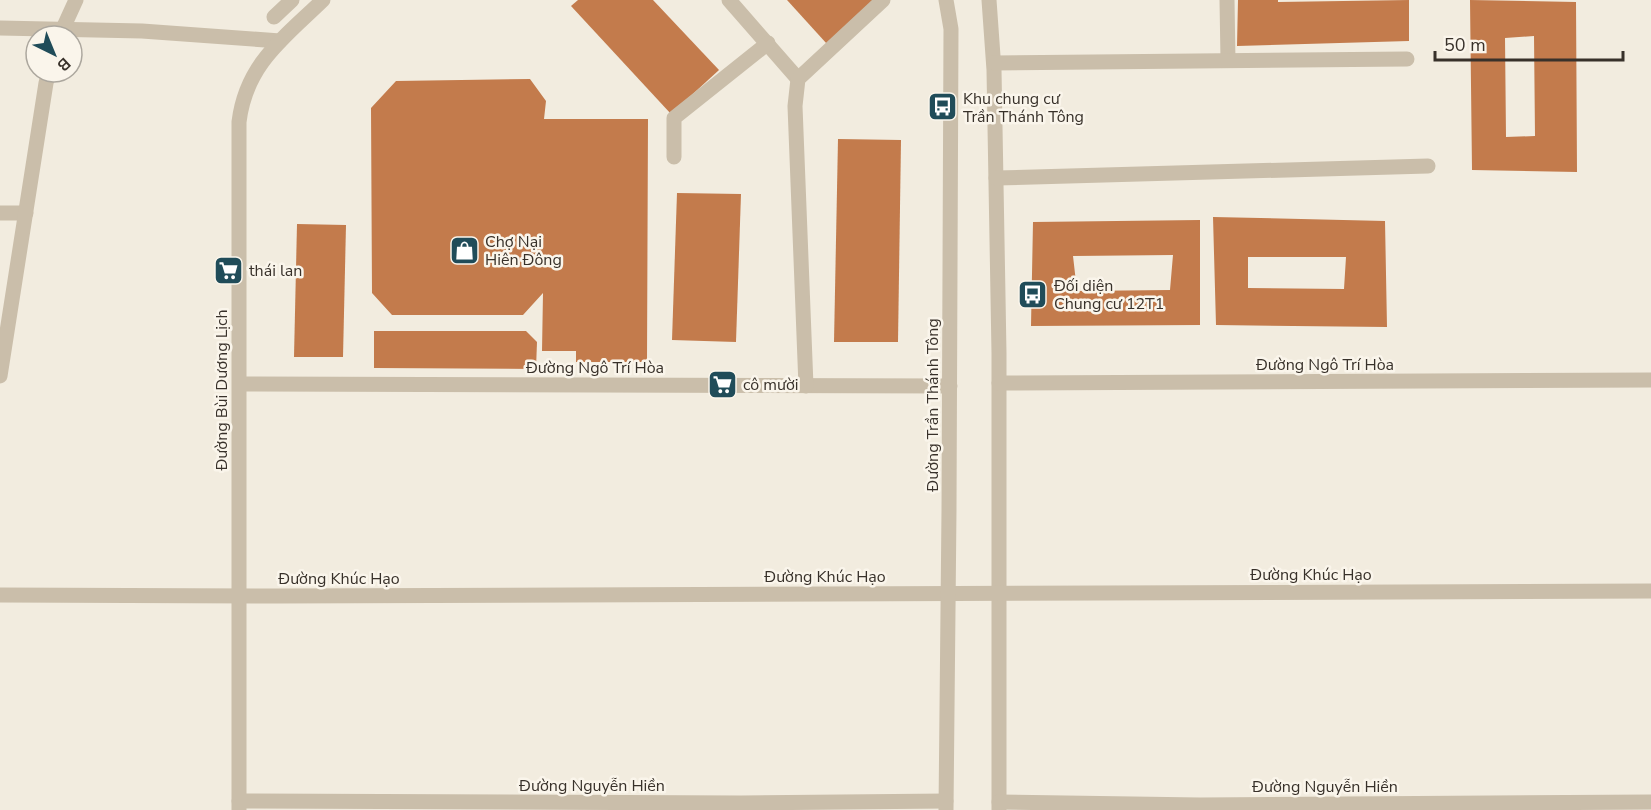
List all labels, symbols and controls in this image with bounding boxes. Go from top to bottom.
north arrow [24,24,84,84]
scale bar [1435,24,1622,62]
text: 50 m [1444,33,1486,57]
text: B [52,52,75,76]
place label: Khu chung cư Trần Thánh Tông [963,88,1084,128]
bus stop icon: Khu chung cư Trần Thánh Tông [926,91,958,123]
place label: Chợ Nại Hiên Đông [485,231,562,271]
shop icon: Chợ Nại Hiên Đông [448,234,480,266]
supermarket icon: thái lan [212,254,244,286]
place label: thái lan [249,260,302,282]
place label: Đối diện Chung cư 12T1 [1053,275,1164,315]
bus stop icon: Đối diện Chung cư 12T1 [1017,278,1049,310]
street label: Đường Bùi Dương Lịch [211,309,233,472]
street label: Đường Trần Thánh Tông [922,318,944,493]
street label: Đường Ngô Trí Hòa [1255,354,1394,376]
street label: Đường Ngô Trí Hòa [525,357,664,379]
supermarket icon: cô mười [706,368,738,400]
place label: cô mười [743,374,799,396]
street label: Đường Khúc Hạo [1249,564,1372,586]
street label: Đường Khúc Hạo [763,566,886,588]
street label: Đường Khúc Hạo [277,568,400,590]
street label: Đường Nguyễn Hiền [518,775,665,797]
street label: Đường Nguyễn Hiền [1251,776,1398,798]

